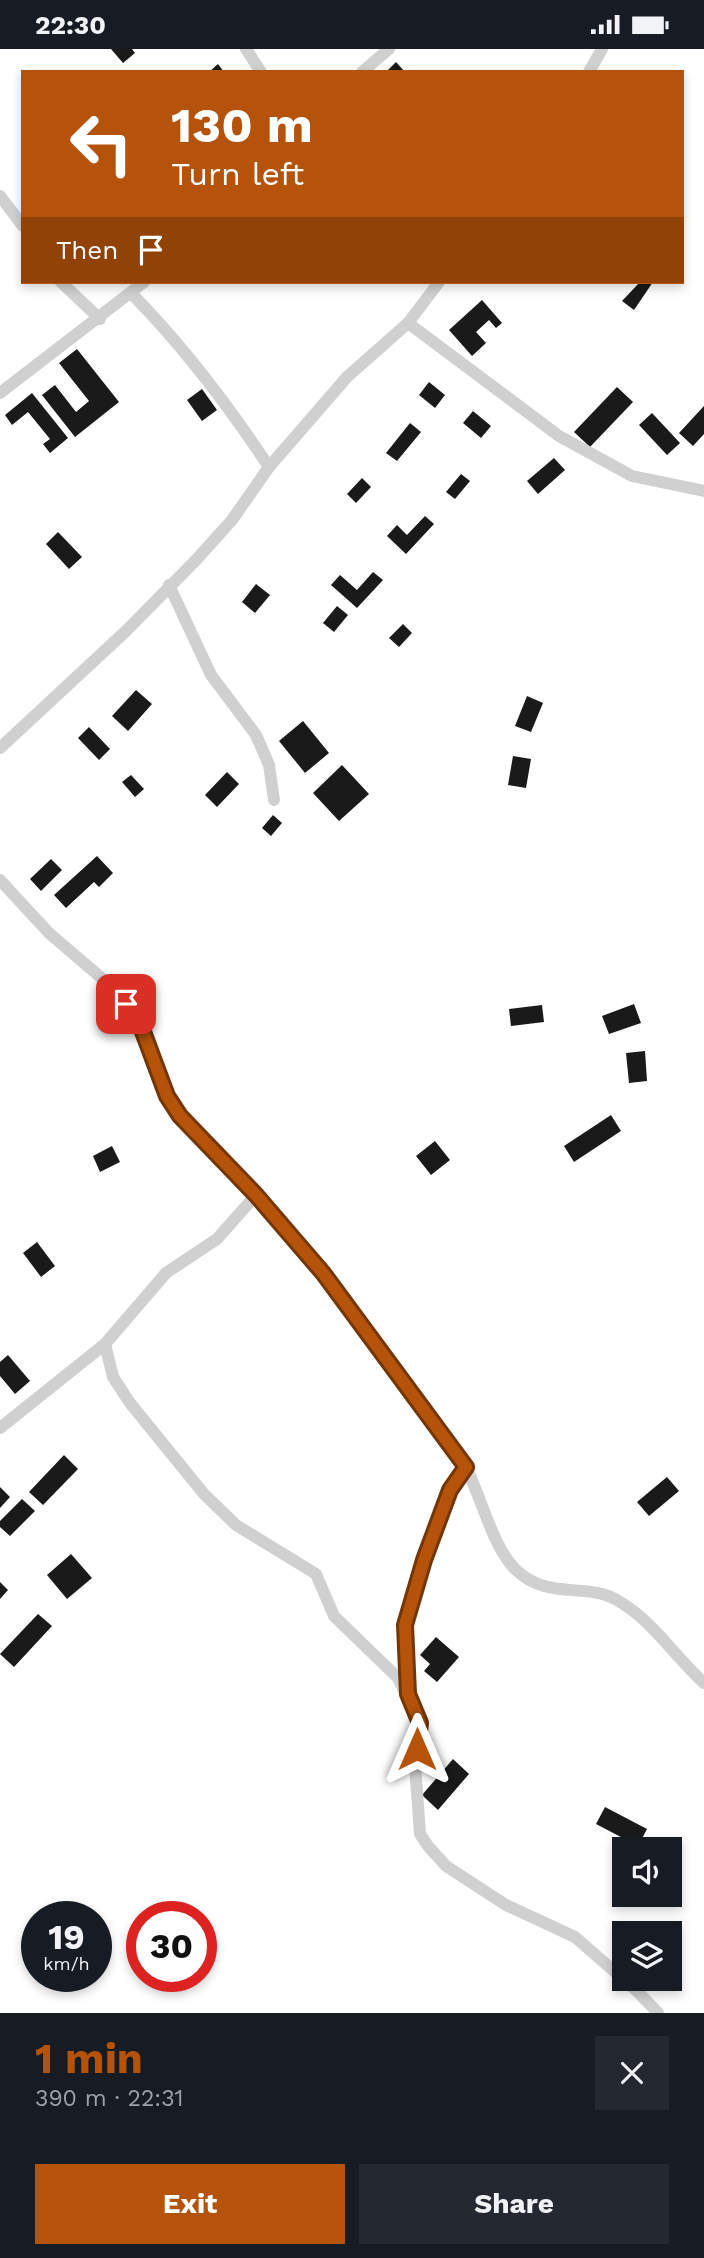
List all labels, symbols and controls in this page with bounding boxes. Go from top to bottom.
text: 22:30 [35,10,106,40]
text: 130 m [171,96,313,154]
icon: left [56,98,147,189]
text: Turn left [171,155,304,193]
icon: arrive [132,231,170,269]
text: Then [56,235,118,265]
pin [96,974,156,1034]
icon: arrive [107,985,145,1023]
position arrow [380,1712,454,1786]
map controls [612,1837,682,1991]
button: sound [612,1837,682,1907]
speed limit sign: 30 [126,1901,217,1992]
text: 19 [48,1916,85,1958]
button: layers [612,1921,682,1991]
text: km/h [43,1953,90,1974]
text: 1 min [35,2034,143,2083]
button: close [595,2036,669,2110]
text: 390 m · 22:31 [35,2085,184,2112]
button: Exit [35,2164,345,2244]
button: Share [359,2164,669,2244]

